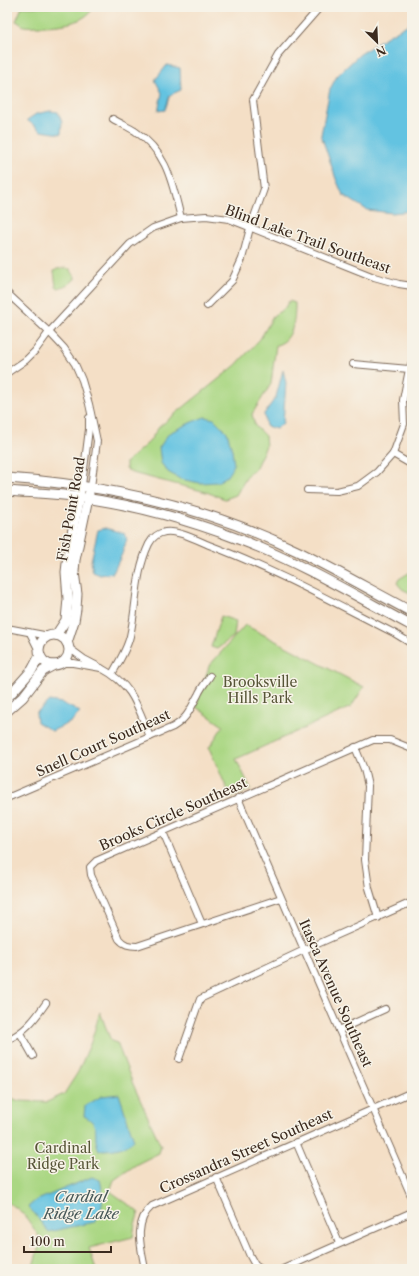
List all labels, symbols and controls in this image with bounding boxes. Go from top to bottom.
north arrow [357,22,397,62]
text: N [373,43,388,60]
street label: Blind Lake Trail Southeast [223,201,393,277]
street label: Fish Point Road [53,455,89,563]
park label: Brooksville Hills Park [223,673,298,707]
street label: Snell Court Southeast [33,705,173,781]
street label: Brooks Circle Southeast [96,773,250,855]
street label: Itasca Avenue Southeast [295,916,377,1070]
street label: Crossandra Street Southeast [157,1105,335,1197]
park label: Cardinal Ridge Park [27,1139,100,1173]
water label: Cardial Ridge Lake [42,1187,119,1223]
scale bar [24,1228,111,1254]
text: 100 m [30,1234,65,1249]

